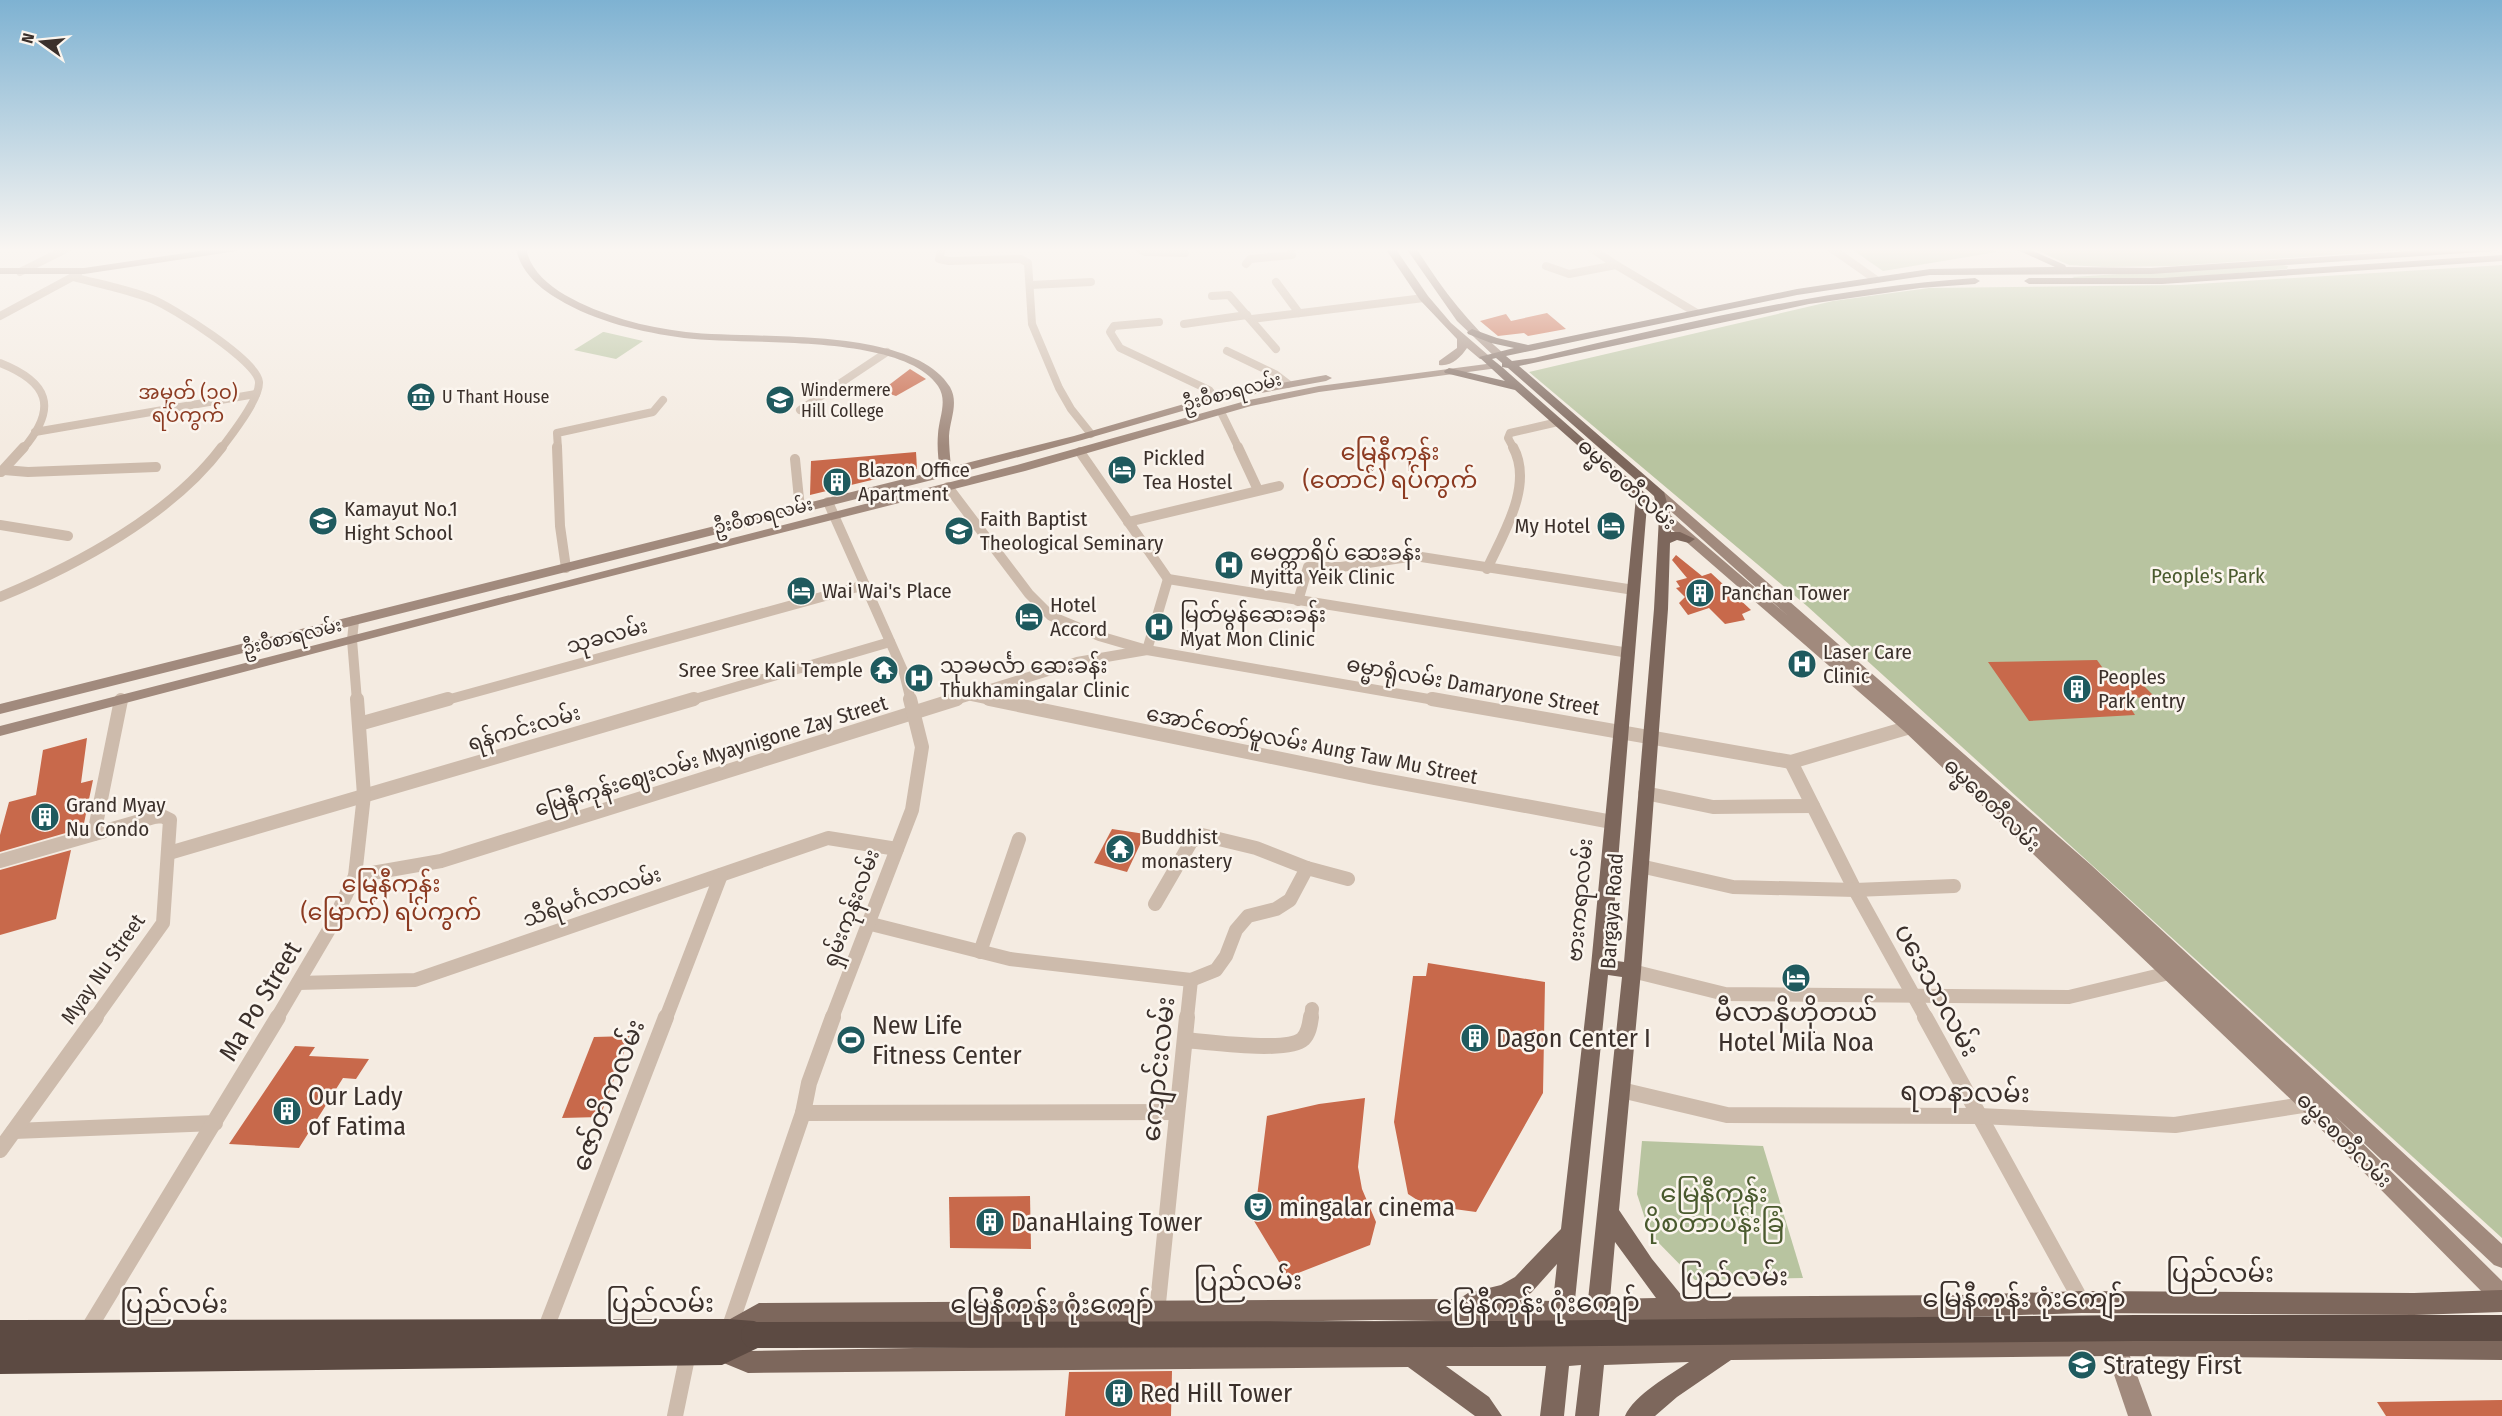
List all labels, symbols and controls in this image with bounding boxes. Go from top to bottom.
north arrow [12,12,72,72]
text: N [18,31,38,45]
street label: ဦးဝီစာရလမ်း [1179,365,1285,420]
district label: အမှတ် (၁၀) ရပ်ကွက် [138,378,238,431]
place label: Windermere Hill College [801,379,891,422]
museum icon: U Thant House [405,381,437,413]
school or university icon: Windermere Hill College [764,384,796,416]
place label: U Thant House [442,386,550,408]
street label: ဓမ္မစေတီလမ်း [1569,431,1684,539]
district label: မြေနီကုန်း (တောင်) ရပ်ကွက် [1303,436,1477,499]
place label: Pickled Tea Hostel [1143,445,1233,495]
hotel icon: Pickled Tea Hostel [1106,454,1138,486]
place label: Blazon Office Apartment [858,457,970,507]
building icon: Blazon Office Apartment [821,466,853,498]
street label: ဦးဝီစာရလမ်း [710,490,816,543]
place label: Kamayut No.1 Hight School [344,496,458,546]
school or university icon: Kamayut No.1 Hight School [307,505,339,537]
place label: Faith Baptist Theological Seminary [980,506,1164,556]
hotel icon: My Hotel [1595,510,1627,542]
place label: My Hotel [1515,513,1590,539]
school or university icon: Faith Baptist Theological Seminary [943,515,975,547]
place label: မေတ္တာရိပ် ဆေးခန်း Myitta Yeik Clinic [1250,537,1421,590]
hospital icon: မေတ္တာရိပ် ဆေးခန်း Myitta Yeik Clinic [1213,549,1245,581]
park label: People's Park [2151,563,2265,589]
hotel icon: Wai Wai's Place [785,575,817,607]
building icon: Panchan Tower [1684,577,1716,609]
place label: Wai Wai's Place [822,578,952,604]
place label: Panchan Tower [1721,580,1850,606]
place label: Hotel Accord [1050,592,1107,642]
place label: မြတ်မွန်ဆေးခန်း Myat Mon Clinic [1180,599,1326,652]
hotel icon: Hotel Accord [1013,601,1045,633]
street label: သုခလမ်း [563,610,651,663]
street label: ဦးဝီစာရလမ်း [239,611,345,664]
hospital icon: မြတ်မွန်ဆေးခန်း Myat Mon Clinic [1143,611,1175,643]
place label: Laser Care Clinic [1823,639,1912,689]
street label: ဓမ္မာရုံလမ်း Damaryone Street [1344,648,1602,726]
hospital icon: Laser Care Clinic [1786,648,1818,680]
place label: သုခမင်္လာ ဆေးခန်း Thukhamingalar Clinic [940,650,1130,703]
temple icon: Sree Sree Kali Temple [868,654,900,686]
place label: Sree Sree Kali Temple [678,657,863,683]
hospital icon: သုခမင်္လာ ဆေးခန်း Thukhamingalar Clinic [903,662,935,694]
place label: Peoples Park entry [2098,664,2186,714]
building icon: Peoples Park entry [2061,673,2093,705]
street label: မြေနီကုန်းဈေးလမ်း Myaynigone Zay Street [531,687,892,826]
street label: ရန်ကင်းလမ်း [464,697,584,760]
street label: အောင်တော်မူလမ်း Aung Taw Mu Street [1143,697,1481,794]
street label: ဓမ္မစေတီလမ်း [1935,750,2048,861]
place label: Grand Myay Nu Condo [66,792,166,842]
building icon: Grand Myay Nu Condo [29,801,61,833]
place label: Buddhist monastery [1141,824,1233,874]
temple icon: Buddhist monastery [1104,833,1136,865]
street label: ဗားကရာလမ်း [1559,837,1602,963]
street label: ရှမ်းကုန်းလမ်း [814,845,889,972]
street label: Bargaya Road [1595,852,1629,970]
street label: သီရိမင်္ဂလာလမ်း [518,858,666,937]
district label: မြေနီကုန်း (မြောက်) ရပ်ကွက် [301,868,481,931]
street label: Myay Nu Street [55,909,151,1029]
street label: ပဒေသာလမ်း [1887,917,1988,1062]
street label: Ma Po Street [213,935,308,1067]
hotel icon: မီလာနိုဟိုတယ် Hotel Mila Noa [1780,962,1812,994]
street label: ကျောင်းလမ်း [1133,995,1186,1144]
place label: မီလာနိုဟိုတယ် Hotel Mila Noa [1715,995,1877,1058]
place label: New Life Fitness Center [872,1010,1021,1071]
street label: ဇော်တိကလမ်း [563,1014,652,1175]
building icon: Dagon Center I [1459,1022,1491,1054]
place label: Dagon Center I [1496,1023,1651,1054]
sports icon: New Life Fitness Center [835,1024,867,1056]
street label: ရတနာလမ်း [1900,1074,2030,1114]
place label: Our Lady of Fatima [308,1081,406,1142]
street label: ဓမ္မစေတီလမ်း [2288,1085,2399,1196]
building icon: Our Lady of Fatima [271,1095,303,1127]
park label: မြေနီကုန်း ပိုစတာပန်းခြံ [1643,1176,1785,1244]
theatre icon: mingalar cinema [1242,1191,1274,1223]
place label: mingalar cinema [1279,1192,1455,1223]
building icon: DanaHlaing Tower [974,1206,1006,1238]
place label: DanaHlaing Tower [1011,1207,1202,1238]
street label: ပြည်လမ်း [2166,1256,2274,1294]
street label: ပြည်လမ်း [1680,1259,1788,1299]
street label: ပြည်လမ်း [1194,1263,1302,1303]
street label: မြေနီကုန်း ဂုံးကျော် [1922,1281,2126,1319]
street label: မြေနီကုန်း ဂုံးကျော် [1436,1284,1640,1326]
street label: ပြည်လမ်း [606,1286,714,1324]
street label: ပြည်လမ်း [120,1287,228,1325]
street label: မြေနီကုန်း ဂုံးကျော် [950,1287,1154,1325]
school or university icon: Strategy First [2066,1349,2098,1381]
place label: Strategy First [2103,1350,2242,1381]
building icon: Red Hill Tower [1103,1377,1135,1409]
place label: Red Hill Tower [1140,1378,1292,1409]

